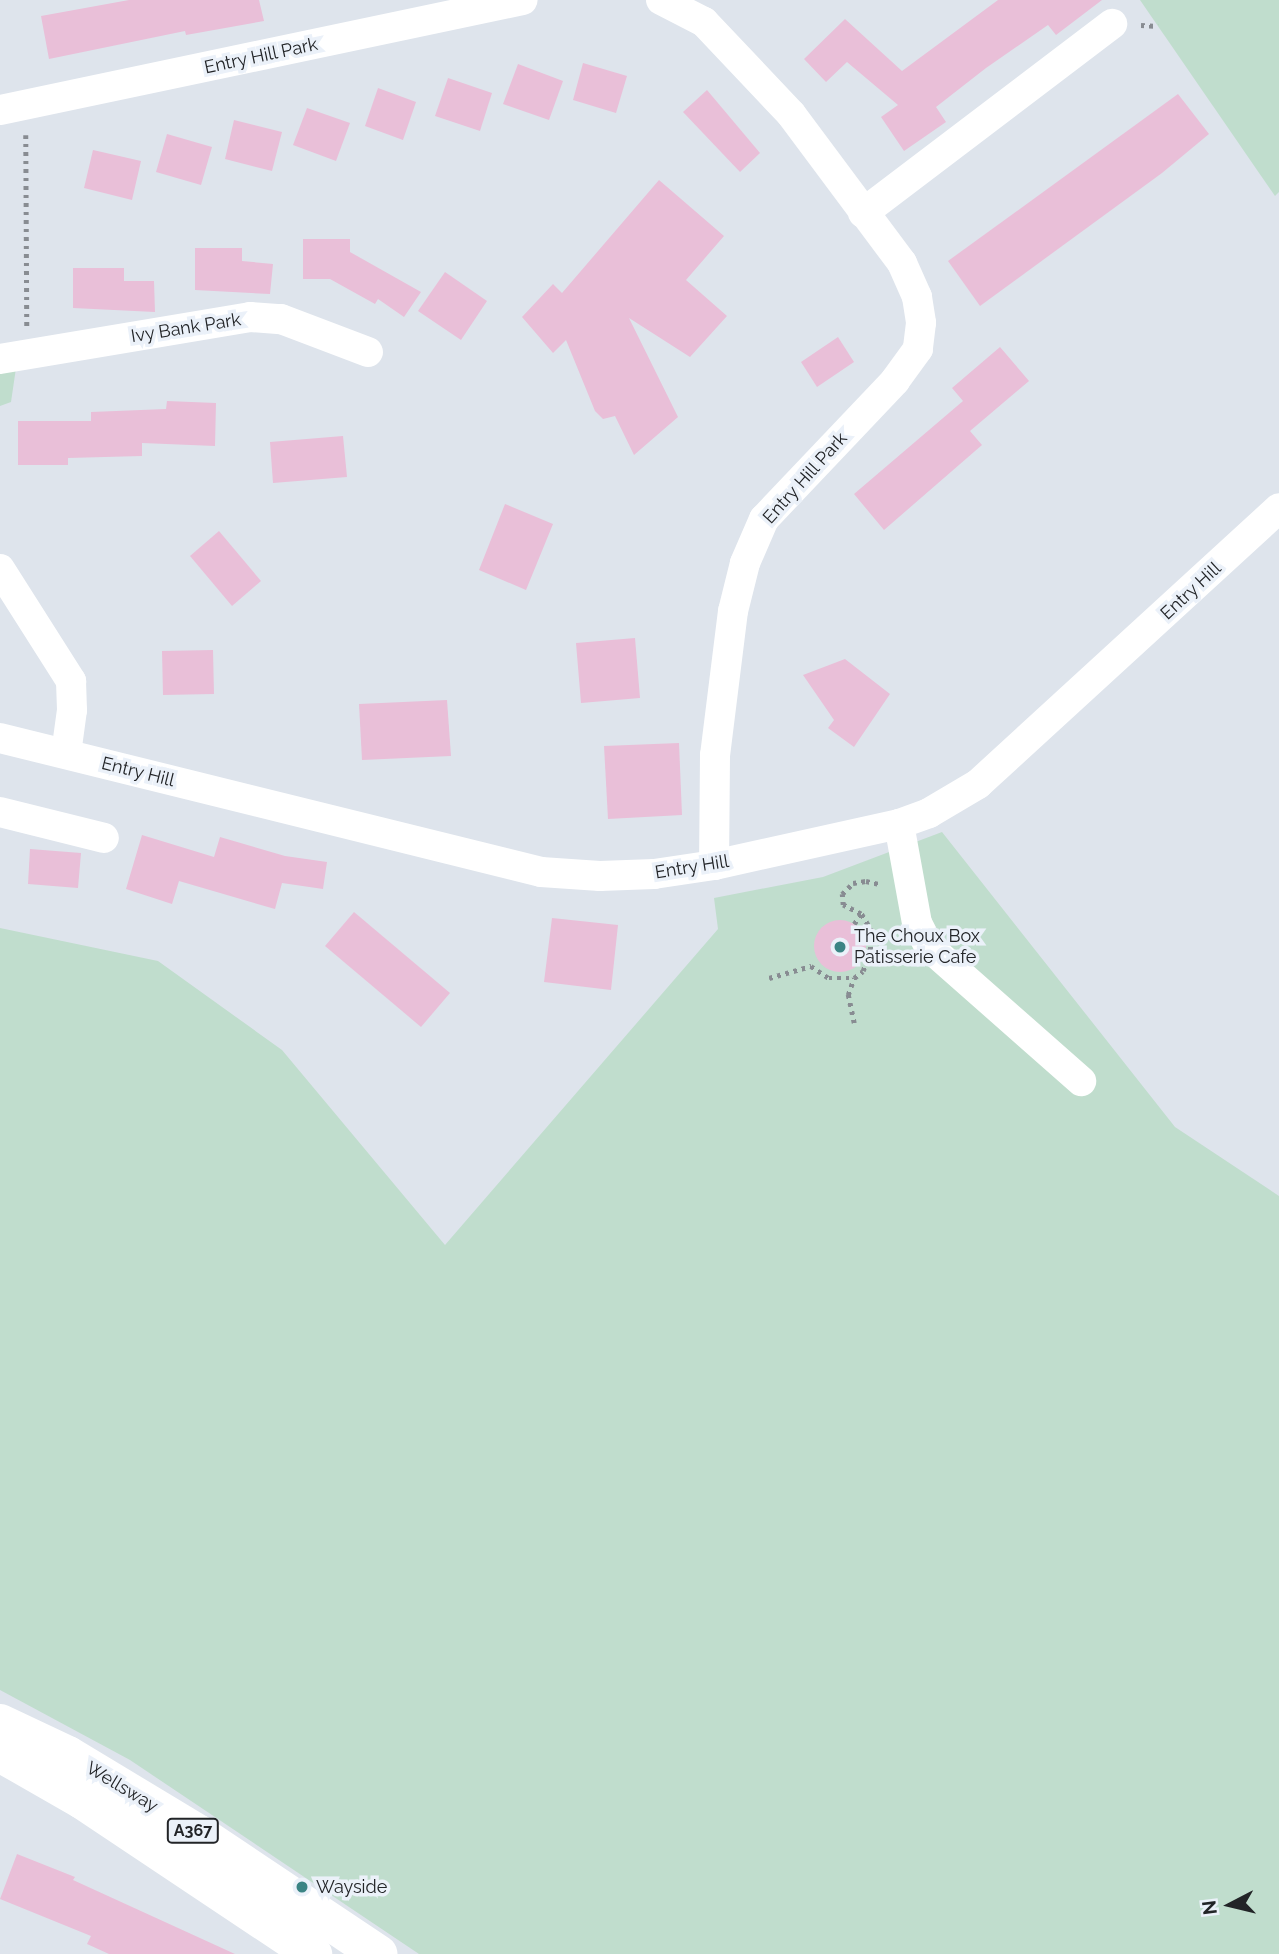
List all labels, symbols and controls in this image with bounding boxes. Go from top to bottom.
street label: Entry Hill Park [202,33,320,79]
street label: Ivy Bank Park [129,309,243,347]
street label: Entry Hill Park [758,428,852,528]
street label: Entry Hill [1156,558,1226,624]
street label: Entry Hill [99,752,177,792]
street label: Entry Hill [653,850,731,884]
place label: The Choux Box Patisserie Cafe [854,926,980,968]
marker: The Choux Box Patisserie Cafe [832,939,848,955]
street label: Wellsway [82,1757,162,1817]
road number: A367 [167,1818,219,1843]
north arrow [1195,1870,1265,1940]
place label: Wayside [316,1876,387,1898]
marker: Wayside [294,1879,310,1895]
text: N [1197,1899,1221,1916]

